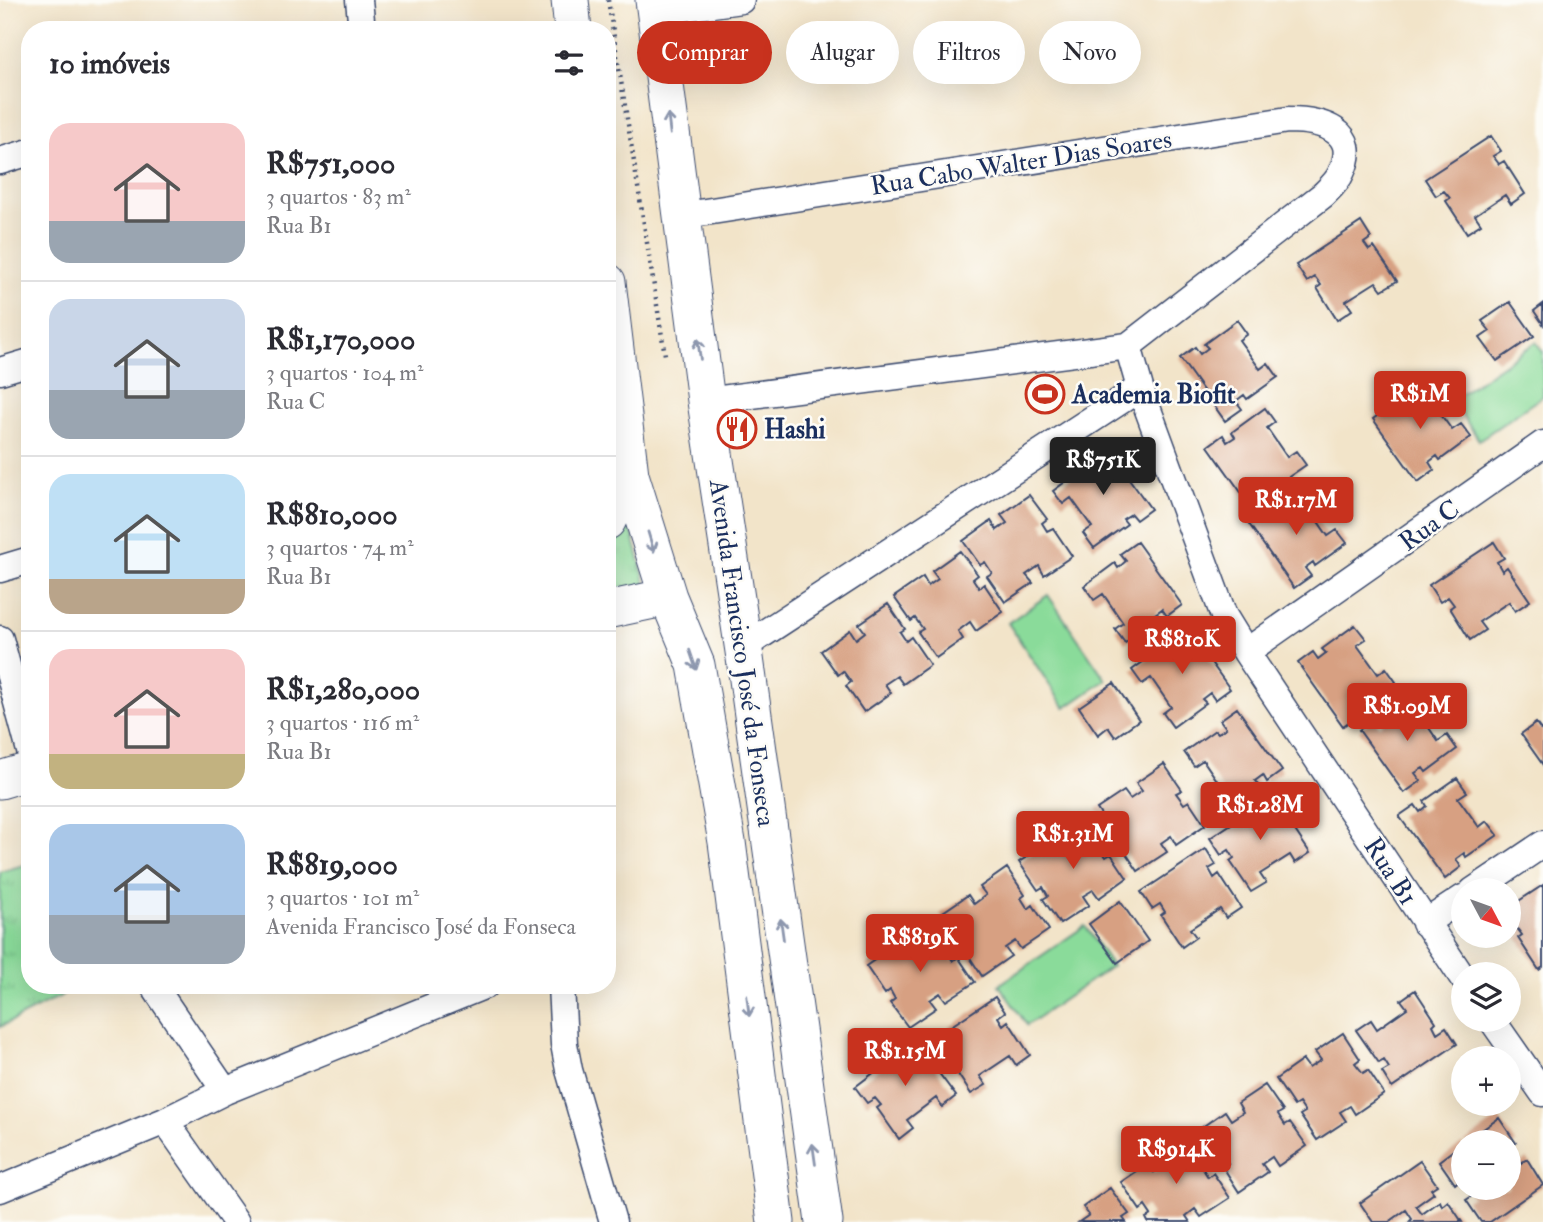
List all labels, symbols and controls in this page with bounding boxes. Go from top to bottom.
chip: Comprar [637,21,772,84]
chip: Alugar [786,21,899,84]
chip: Filtros [913,21,1025,84]
chip: Novo [1039,21,1141,84]
icon: filters [550,44,588,82]
text: 10 imóveis [49,45,170,82]
one-way arrow [662,113,675,135]
street label: Rua Cabo Walter Dias Soares [868,123,1174,203]
text: R$751,000 [266,145,395,182]
icon: home [105,151,189,235]
text: 3 quartos · 83 m² [266,182,411,211]
text: Rua B1 [266,211,332,240]
text: R$1,170,000 [266,321,415,358]
icon: home [105,327,189,411]
one-way arrow [692,338,705,361]
text: 3 quartos · 104 m² [266,358,424,387]
pin: R$1M [1379,372,1461,431]
sports icon: Academia Biofit [1024,373,1066,415]
place label: Academia Biofit [1071,379,1236,411]
text: R$1M [1390,379,1450,408]
text: Rua C [266,387,325,416]
restaurant icon: Hashi [716,408,758,450]
place label: Hashi [764,414,825,446]
pin: R$751K [1046,438,1160,497]
text: R$751K [1066,445,1140,474]
street label: Avenida Francisco José da Fonseca [702,476,782,829]
pin: R$1.17M [1231,477,1361,537]
text: R$1.17M [1254,485,1338,514]
street label: Rua C [1393,493,1466,558]
text: R$810,000 [266,496,398,533]
icon: home [105,502,189,586]
one-way arrow [645,531,658,553]
text: 3 quartos · 74 m² [266,533,414,562]
text: Rua B1 [266,562,332,591]
pin: R$810K [1125,616,1239,676]
text: R$810K [1144,624,1220,653]
one-way arrow [688,649,700,671]
text: R$1,280,000 [266,671,420,708]
icon: home [105,677,189,761]
pin: R$1.09M [1342,684,1472,743]
text: R$1.09M [1363,691,1451,720]
text: 3 quartos · 116 m² [266,708,419,737]
text: Rua B1 [266,737,332,766]
pin: R$1.28M [1195,782,1325,842]
text: R$1.28M [1217,790,1303,819]
pin: R$1.31M [1008,812,1138,871]
text: R$1.31M [1032,819,1114,848]
street label: Rua B1 [1357,832,1424,911]
text: R$819,000 [266,846,398,883]
icon: home [105,852,189,936]
north arrow [1451,878,1521,948]
map controls [1451,878,1521,1200]
text: 3 quartos · 101 m² [266,883,419,912]
text: Avenida Francisco José da Fonseca [266,912,576,941]
pin: R$819K [863,914,977,974]
one-way arrow [776,918,789,941]
text: R$819K [882,922,958,951]
button: layers [1451,962,1521,1032]
one-way arrow [741,994,754,1017]
pin: R$1.15M [840,1028,970,1088]
text: R$1.15M [864,1036,946,1065]
button: + [1451,1046,1521,1116]
pin: R$914K [1119,1126,1233,1186]
button: − [1451,1130,1521,1200]
text: R$914K [1137,1134,1215,1163]
one-way arrow [808,1144,821,1166]

